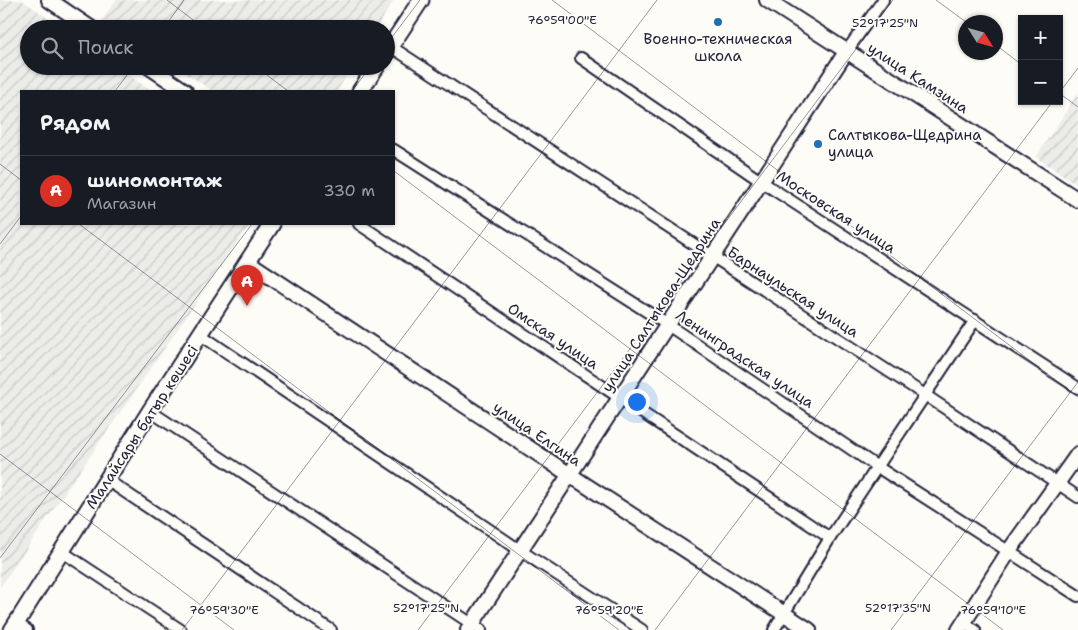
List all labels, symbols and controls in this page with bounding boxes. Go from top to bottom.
text: 76°59'00"E [527,12,597,28]
text: 52°17'25"N [852,15,918,31]
north arrow [958,15,1003,60]
map controls [1018,15,1063,105]
button: + [1018,15,1063,60]
marker: Военно-техническая школа [712,16,724,28]
search box [20,20,395,75]
place label: Военно-техническая школа [643,29,793,66]
icon: search [38,34,66,62]
text: Поиск [78,35,133,60]
street label: улица Камзина [864,38,973,118]
button: − [1018,60,1063,105]
text: Рядом [40,109,110,137]
place label: Салтыкова-Щедрина улица [828,125,982,162]
marker: Салтыкова-Щедрина улица [812,138,824,150]
street label: Московская улица [772,166,900,258]
text: шиномонтаж [87,168,222,193]
text: A [50,180,62,201]
text: 330 m [323,180,375,201]
text: Магазин [87,193,156,214]
street label: улица Салтыкова-Щедрина [597,214,725,396]
street label: Барнаульская улица [723,242,863,342]
pin: A [231,265,263,306]
street label: Омская улица [504,298,603,374]
street label: Ленинградская улица [672,305,819,413]
street label: Малайсары батыр көшесі [81,341,203,513]
your location [624,389,650,415]
street label: улица Елгина [489,397,585,471]
text: 52°17'25"N [393,600,459,616]
text: 52°17'35"N [865,600,931,616]
text: 76°59'30"E [189,602,259,618]
text: 76°59'20"E [574,602,644,618]
text: 76°59'10"E [960,602,1026,618]

